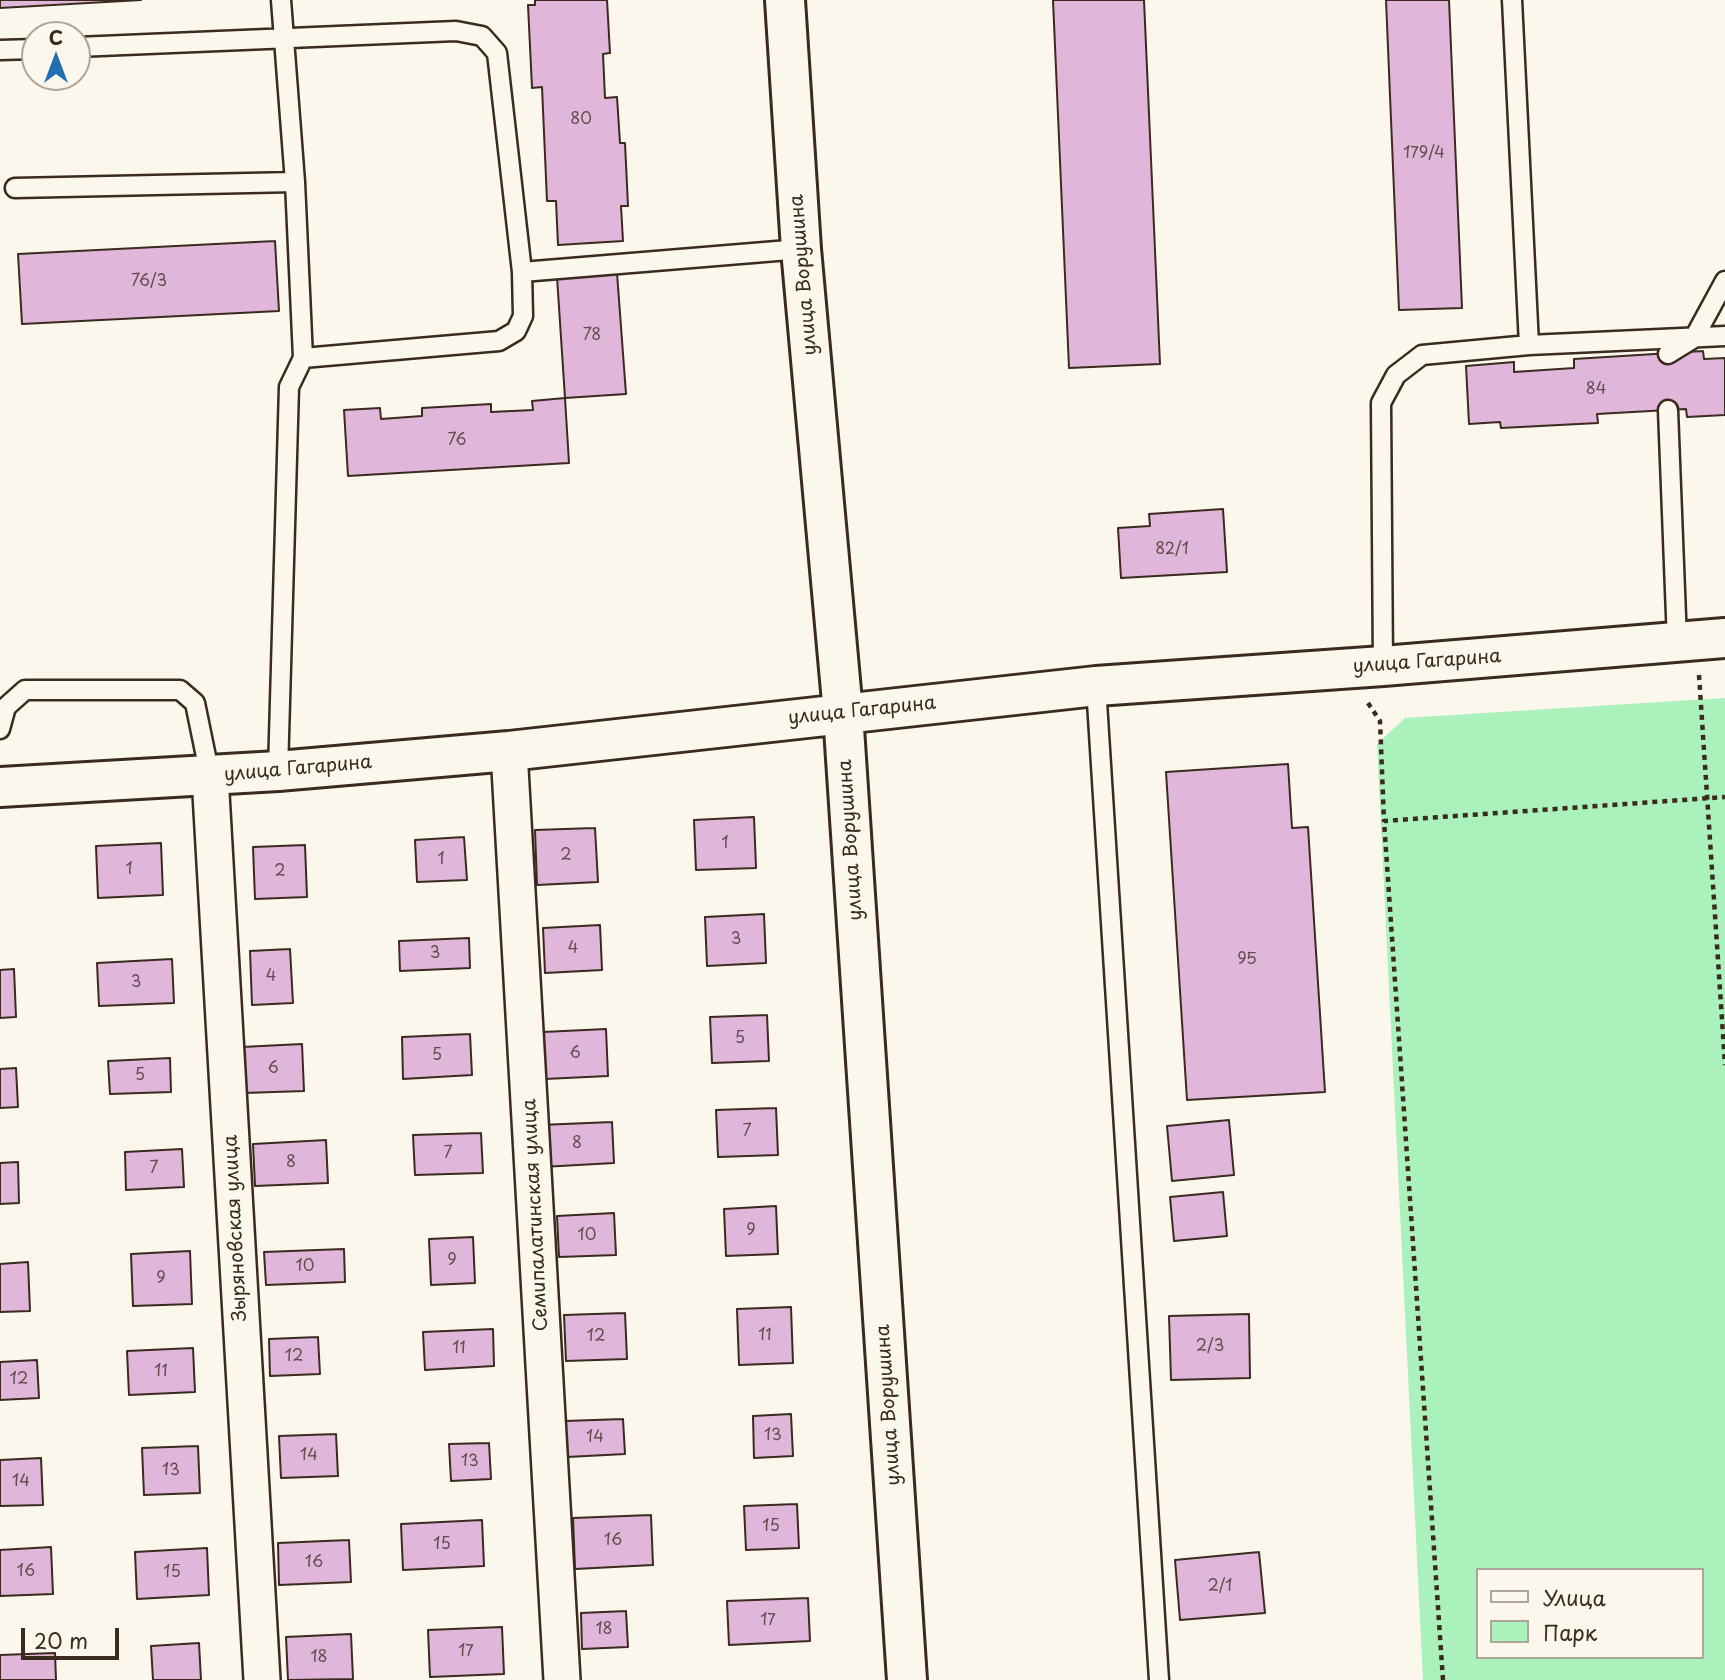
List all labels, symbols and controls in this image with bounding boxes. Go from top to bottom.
north arrow [21,21,91,91]
text: С [49,23,63,51]
house number: 80 [570,110,592,130]
house number: 179/4 [1403,144,1445,164]
street label: улица Ворушина [786,194,822,356]
house number: 76/3 [131,272,167,292]
house number: 78 [583,326,601,346]
house number: 84 [1586,380,1606,400]
house number: 76 [447,431,467,451]
house number: 82/1 [1155,540,1189,560]
street label: улица Гагарина [1352,645,1502,679]
street label: улица Гагарина [787,692,937,730]
street label: улица Гагарина [223,751,373,787]
street label: улица Ворушина [834,759,868,921]
house number: 1 [721,834,729,854]
house number: 2 [560,846,572,866]
house number: 1 [437,850,445,870]
house number: 1 [125,860,133,880]
house number: 2 [274,862,286,882]
house number: 3 [731,930,741,950]
house number: 4 [568,939,578,959]
house number: 3 [430,944,440,964]
house number: 95 [1237,950,1257,970]
house number: 4 [266,967,276,987]
house number: 3 [131,973,141,993]
house number: 5 [735,1029,745,1049]
house number: 6 [569,1044,581,1064]
house number: 5 [432,1046,442,1066]
house number: 6 [267,1059,279,1079]
house number: 5 [135,1066,145,1086]
street label: Семипалатинская улица [519,1098,553,1332]
house number: 7 [742,1122,752,1142]
street label: Зыряновская улица [220,1134,252,1322]
house number: 8 [572,1134,582,1154]
house number: 7 [443,1144,453,1164]
house number: 8 [286,1153,296,1173]
house number: 7 [149,1159,159,1179]
house number: 9 [746,1221,756,1241]
house number: 10 [578,1226,596,1246]
house number: 9 [447,1251,457,1271]
house number: 10 [296,1257,314,1277]
house number: 9 [156,1269,166,1289]
street label: улица Ворушина [872,1324,906,1486]
house number: 11 [758,1326,772,1346]
house number: 12 [587,1327,605,1347]
house number: 2/3 [1196,1337,1224,1357]
house number: 11 [452,1339,466,1359]
house number: 12 [285,1347,303,1367]
house number: 11 [154,1362,168,1382]
house number: 12 [10,1370,28,1390]
house number: 13 [764,1426,782,1446]
house number: 14 [586,1428,604,1448]
house number: 14 [300,1446,318,1466]
house number: 13 [461,1452,479,1472]
house number: 13 [162,1461,180,1481]
house number: 14 [12,1472,30,1492]
house number: 15 [762,1517,780,1537]
house number: 16 [604,1531,622,1551]
house number: 15 [433,1535,451,1555]
house number: 16 [305,1553,323,1573]
house number: 16 [17,1562,35,1582]
house number: 15 [163,1563,181,1583]
legend [1476,1568,1704,1659]
house number: 2/1 [1207,1577,1233,1597]
text: Улица [1543,1581,1606,1613]
house number: 17 [760,1611,776,1631]
scale bar [24,1614,122,1658]
text: Парк [1543,1616,1597,1648]
house number: 18 [595,1620,613,1640]
text: 20 m [34,1624,88,1656]
house number: 17 [458,1642,474,1662]
house number: 18 [310,1648,328,1668]

